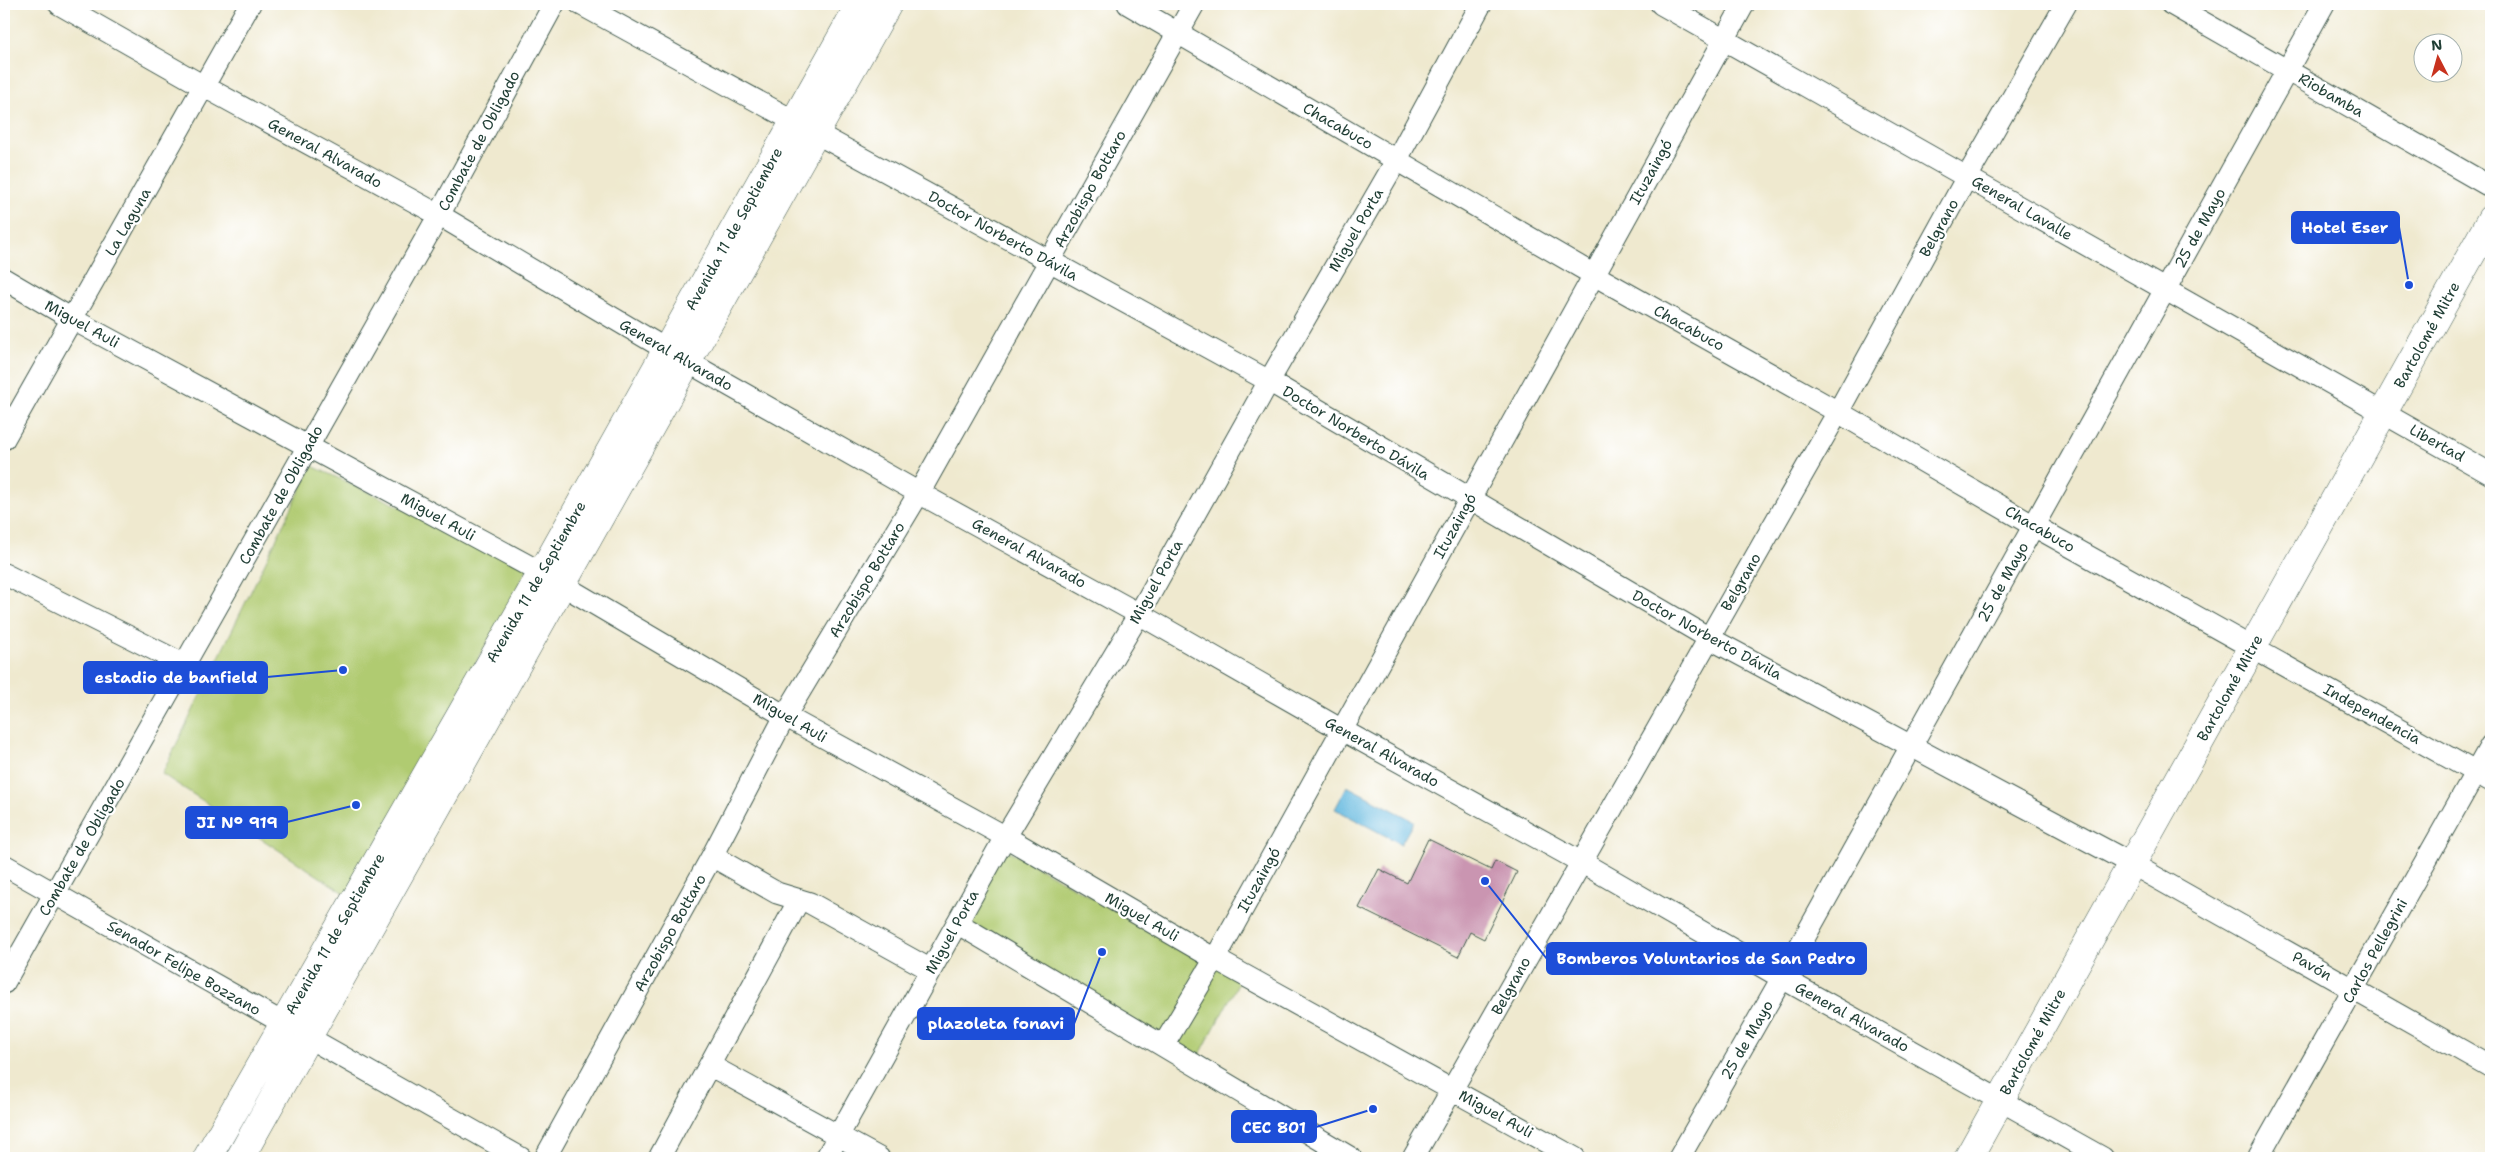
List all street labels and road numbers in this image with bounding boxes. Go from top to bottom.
street label: Combate de Obligado [433,67,525,215]
street label: Riobamba [2295,68,2368,122]
street label: Chacabuco [1299,98,1377,154]
street label: General Alvarado [264,113,386,193]
street label: Arzobispo Bottaro [1049,126,1131,252]
street label: Ituzaingó [1625,136,1677,208]
street label: Avenida 11 de Septiembre [681,144,787,314]
street label: General Lavalle [1968,171,2076,245]
street label: La Laguna [100,184,156,260]
street label: Miguel Porta [1324,184,1388,275]
street label: 25 de Mayo [2170,184,2230,272]
street label: Doctor Norberto Dávila [925,186,1082,286]
street label: Belgrano [1915,195,1963,261]
street label: Bartolomé Mitre [2389,278,2465,392]
street label: Miguel Auli [41,295,123,353]
street label: Chacabuco [1650,300,1728,356]
street label: General Alvarado [616,314,736,396]
street label: Doctor Norberto Dávila [1279,381,1434,485]
street label: Libertad [2406,420,2469,467]
street label: Combate de Obligado [234,422,328,568]
street label: Miguel Auli [397,488,479,546]
street label: Ituzaingó [1429,490,1481,562]
street label: Avenida 11 de Septiembre [481,497,591,667]
street label: Chacabuco [2001,501,2079,557]
street label: General Alvarado [968,513,1090,593]
street label: Arzobispo Bottaro [824,518,910,642]
street label: Miguel Porta [1125,536,1188,628]
street label: 25 de Mayo [1973,538,2033,626]
street label: Belgrano [1716,549,1766,615]
street label: Doctor Norberto Dávila [1629,585,1786,685]
street label: Bartolomé Mitre [2192,631,2268,745]
street label: Independencia [2320,679,2425,749]
street label: Miguel Auli [749,689,831,747]
street label: General Alvarado [1321,712,1443,792]
street label: Combate de Obligado [34,774,130,920]
street label: Ituzaingó [1233,844,1285,916]
street label: Avenida 11 de Septiembre [280,849,390,1019]
street label: Arzobispo Bottaro [629,870,711,996]
street label: Miguel Porta [921,886,984,978]
street label: Miguel Auli [1101,888,1183,946]
street label: Carlos Pellegrini [2338,895,2412,1007]
street label: Senador Felipe Bozzano [104,916,264,1020]
street label: Pavón [2288,947,2336,985]
street label: Belgrano [1487,953,1535,1019]
street label: General Alvarado [1791,977,1913,1057]
street label: Bartolomé Mitre [1995,985,2071,1099]
street label: 25 de Mayo [1716,997,1778,1083]
street label: Miguel Auli [1455,1085,1537,1143]

